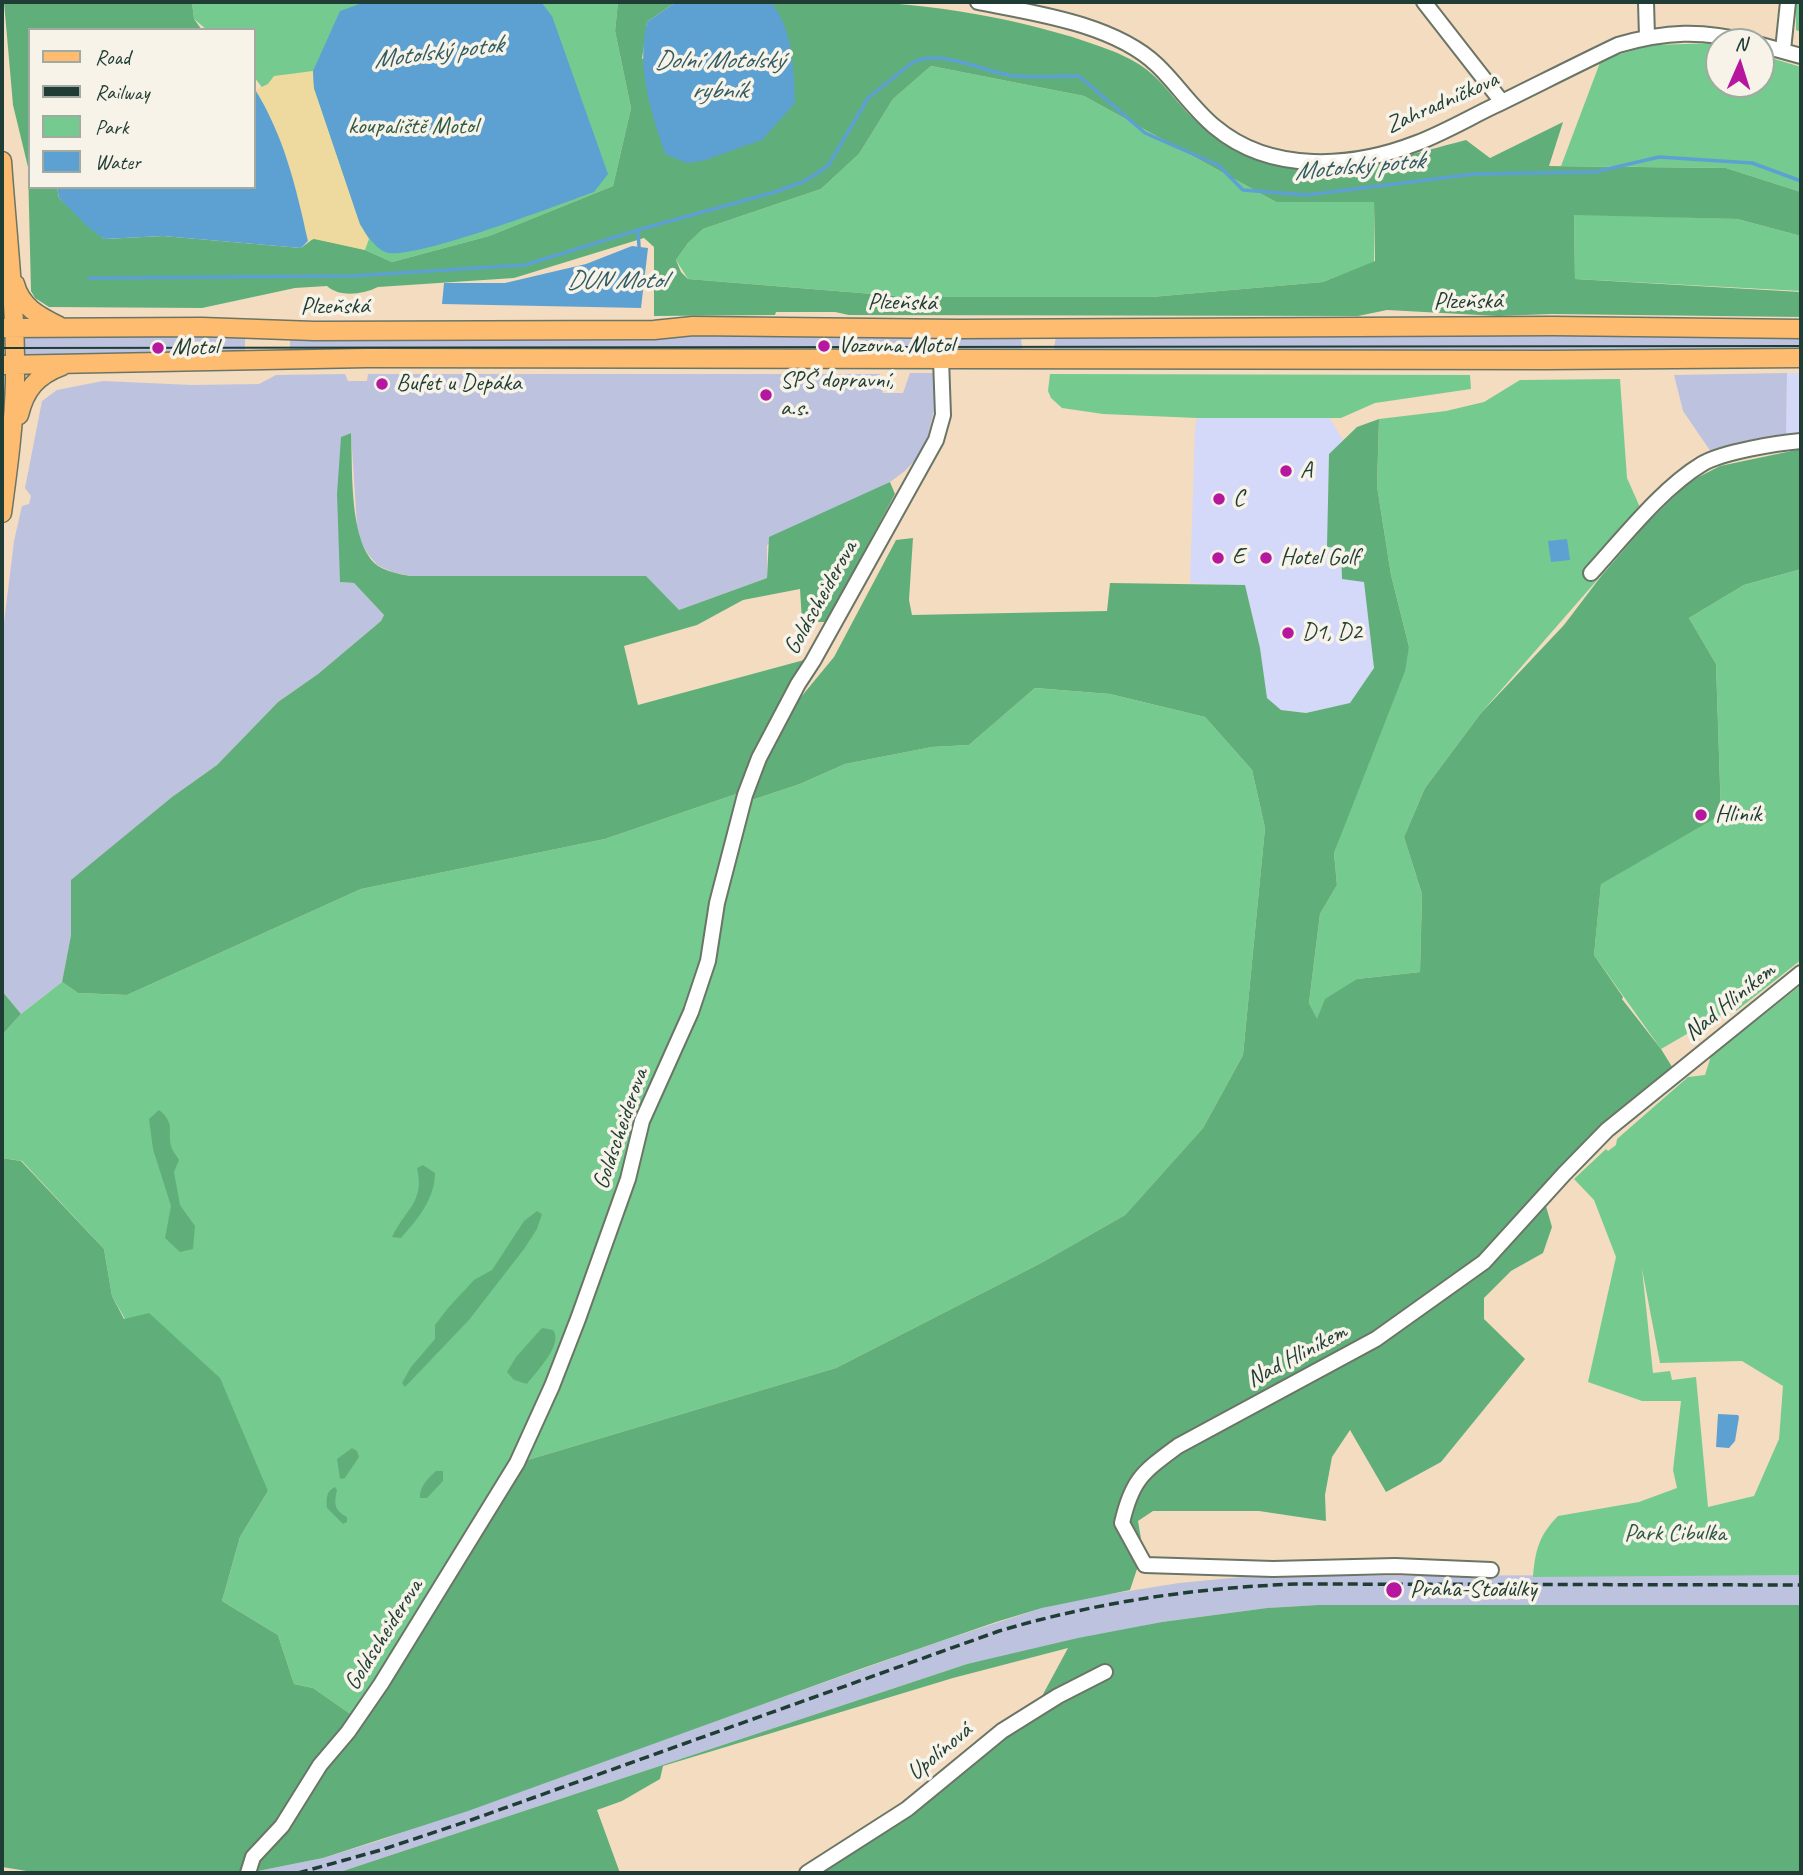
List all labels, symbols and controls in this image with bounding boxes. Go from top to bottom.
legend [28,28,256,189]
north arrow [1705,28,1775,98]
water label: Motolský potok [372,30,504,76]
text: N [1734,32,1747,56]
text: Road [95,44,130,70]
water label: Dolní Motolský rybník [654,45,784,106]
street label: Zahradníčkova [1381,65,1503,141]
text: Railway [95,79,149,105]
park label: koupaliště Motol [348,113,478,141]
text: Park [95,114,128,140]
water label: Motolský potok [1293,146,1425,188]
text: Water [95,149,141,175]
water label: DUN Motol [567,265,665,297]
street label: Plzeňská [867,288,937,318]
street label: Plzeňská [1433,288,1503,316]
street label: Plzeňská [300,293,370,321]
place label: Vozovna Motol [838,332,954,360]
place label: Motol [172,334,218,362]
marker: Vozovna Motol [816,338,832,354]
marker: Motol [150,340,166,356]
place label: SPŠ dopravní, a.s. [780,367,894,423]
place label: Bufet u Depáka [396,370,522,398]
marker: Bufet u Depáka [374,376,390,392]
marker: SPŠ dopravní, a.s. [758,387,774,403]
place label: A [1300,457,1312,485]
marker: A [1278,463,1294,479]
place label: C [1233,485,1244,513]
marker: C [1211,491,1227,507]
street label: Goldscheiderova [778,536,864,660]
place label: E [1232,544,1245,572]
place label: Hotel Golf [1280,544,1359,572]
marker: E [1210,550,1226,566]
marker: Hotel Golf [1258,550,1274,566]
place label: D1, D2 [1302,619,1362,647]
marker: D1, D2 [1280,625,1296,641]
place label: Hliník [1715,801,1761,829]
marker: Hliník [1693,807,1709,823]
street label: Nad Hliníkem [1679,956,1781,1048]
street label: Goldscheiderova [587,1065,655,1193]
street label: Nad Hliníkem [1242,1318,1352,1394]
park label: Park Cibulka [1624,1520,1726,1548]
street label: Goldscheiderova [338,1574,430,1696]
place label: Praha-Stodůlky [1410,1576,1536,1604]
marker: Praha-Stodůlky [1384,1580,1404,1600]
street label: Upolínová [902,1717,978,1787]

